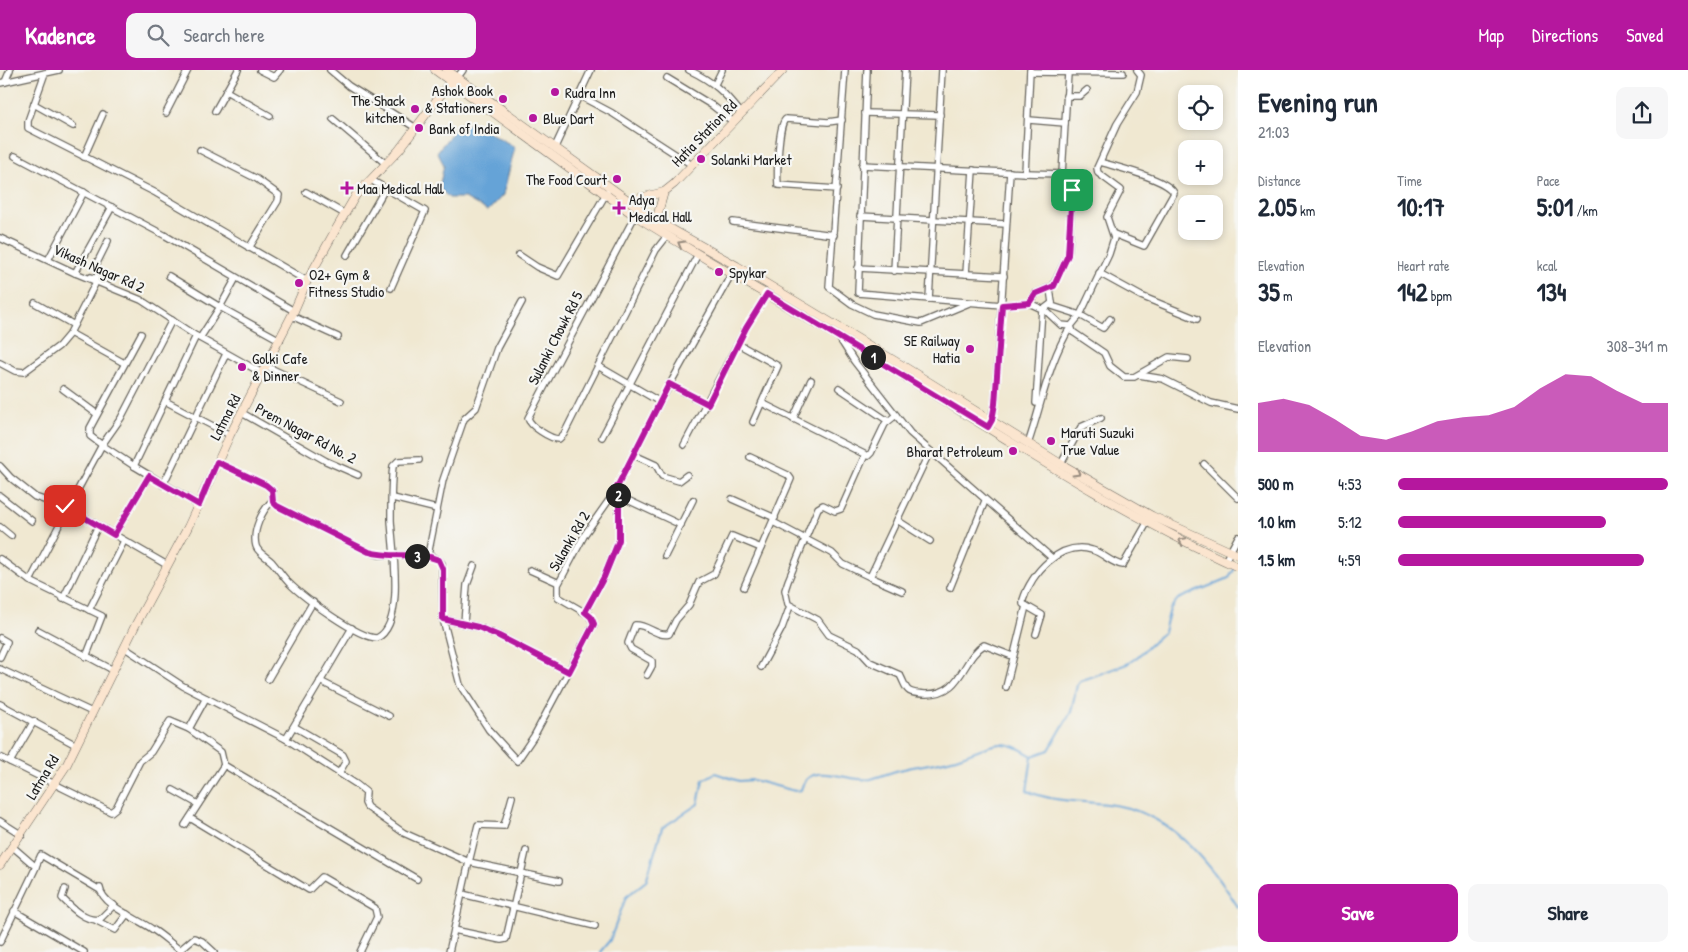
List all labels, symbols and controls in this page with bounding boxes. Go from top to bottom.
search box [126,13,476,58]
text: Kadence [25,19,96,51]
icon: search [144,21,172,49]
text: Search here [184,22,265,48]
text: Map [1479,23,1504,48]
text: Directions [1532,23,1598,48]
text: Saved [1626,23,1663,48]
place label: Ashok Book & Stationers [425,80,493,118]
place label: Rudra Inn [565,82,616,103]
text: Evening run [1258,83,1378,121]
map controls [1178,85,1223,240]
button: locate [1178,85,1223,130]
marker: Rudra Inn [549,86,561,98]
button: share [1616,87,1668,139]
place label: The Shack kitchen [351,90,405,128]
marker: Ashok Book & Stationers [497,93,509,105]
street label: Hatia Station Rd [667,95,742,171]
marker: The Shack kitchen [409,103,421,115]
place label: Blue Dart [543,108,595,129]
marker: Blue Dart [527,112,539,124]
place label: Bank of India [429,118,499,139]
text: 21:03 [1258,121,1289,143]
marker: Bank of India [413,122,425,134]
button: + [1178,140,1223,185]
place label: Solanki Market [711,149,792,170]
marker: Solanki Market [695,153,707,165]
place label: The Food Court [526,169,608,190]
pin [1051,169,1093,211]
text: Distance [1258,171,1301,190]
text: Time [1397,171,1422,190]
text: Pace [1537,171,1560,190]
marker: The Food Court [611,173,623,185]
icon: arrive [1058,176,1086,204]
place label: Maa Medical Hall [357,178,444,199]
marker: Maa Medical Hall [341,182,353,194]
place label: Adya Medical Hall [629,189,692,227]
text: 2.05 [1258,190,1297,224]
text: 10:17 [1397,190,1445,224]
text: 5:01 [1537,190,1573,224]
button: − [1178,195,1223,240]
text: km [1297,201,1315,220]
text: /km [1573,201,1598,220]
marker: Adya Medical Hall [613,202,625,214]
street label: Vikash Nagar Rd 2 [50,238,148,298]
one-way arrow [678,241,687,251]
text: Elevation [1258,256,1305,275]
text: Heart rate [1397,256,1450,275]
text: kcal [1537,256,1557,275]
place label: Spykar [729,262,767,283]
place label: O2+ Gym & Fitness Studio [308,264,384,302]
marker: Spykar [713,266,725,278]
text: 35 [1258,275,1280,309]
text: 142 [1397,275,1427,309]
text: 134 [1537,275,1566,309]
marker: O2+ Gym & Fitness Studio [293,277,305,289]
text: m [1280,286,1293,305]
text: bpm [1427,286,1452,305]
street label: Sulanki Chowk Rd 5 [522,287,588,388]
place label: SE Railway Hatia [904,330,960,368]
text: Elevation [1258,335,1311,357]
text: 308–341 m [1606,335,1668,357]
marker: SE Railway Hatia [964,343,976,355]
pin: 1 [860,344,886,370]
place label: Golki Cafe & Dinner [252,348,308,386]
text: 1 [871,348,876,367]
marker: Golki Cafe & Dinner [236,361,248,373]
street label: Latma Rd [205,390,246,444]
street label: Prem Nagar Rd No. 2 [252,397,360,469]
place label: Maruti Suzuki True Value [1061,422,1134,460]
marker: Maruti Suzuki True Value [1045,435,1057,447]
place label: Bharat Petroleum [907,441,1003,462]
marker: Bharat Petroleum [1007,445,1019,457]
one-way arrow [1071,467,1080,477]
text: 500 m [1258,473,1294,495]
text: 4:53 [1338,473,1362,495]
pin: 2 [606,482,630,508]
pin [44,485,86,527]
text: 2 [615,486,622,505]
icon: check [51,492,79,520]
street label: Sulanki Rd 2 [543,507,595,575]
text: 1.0 km [1258,511,1296,533]
text: 5:12 [1338,511,1362,533]
one-way arrow [1179,537,1188,547]
pin: 3 [404,544,430,568]
text: 3 [414,547,421,566]
text: 1.5 km [1258,549,1295,571]
text: 4:59 [1338,549,1360,571]
street label: Latma Rd [20,751,64,803]
button: Save [1258,884,1458,942]
button: Share [1468,884,1668,942]

